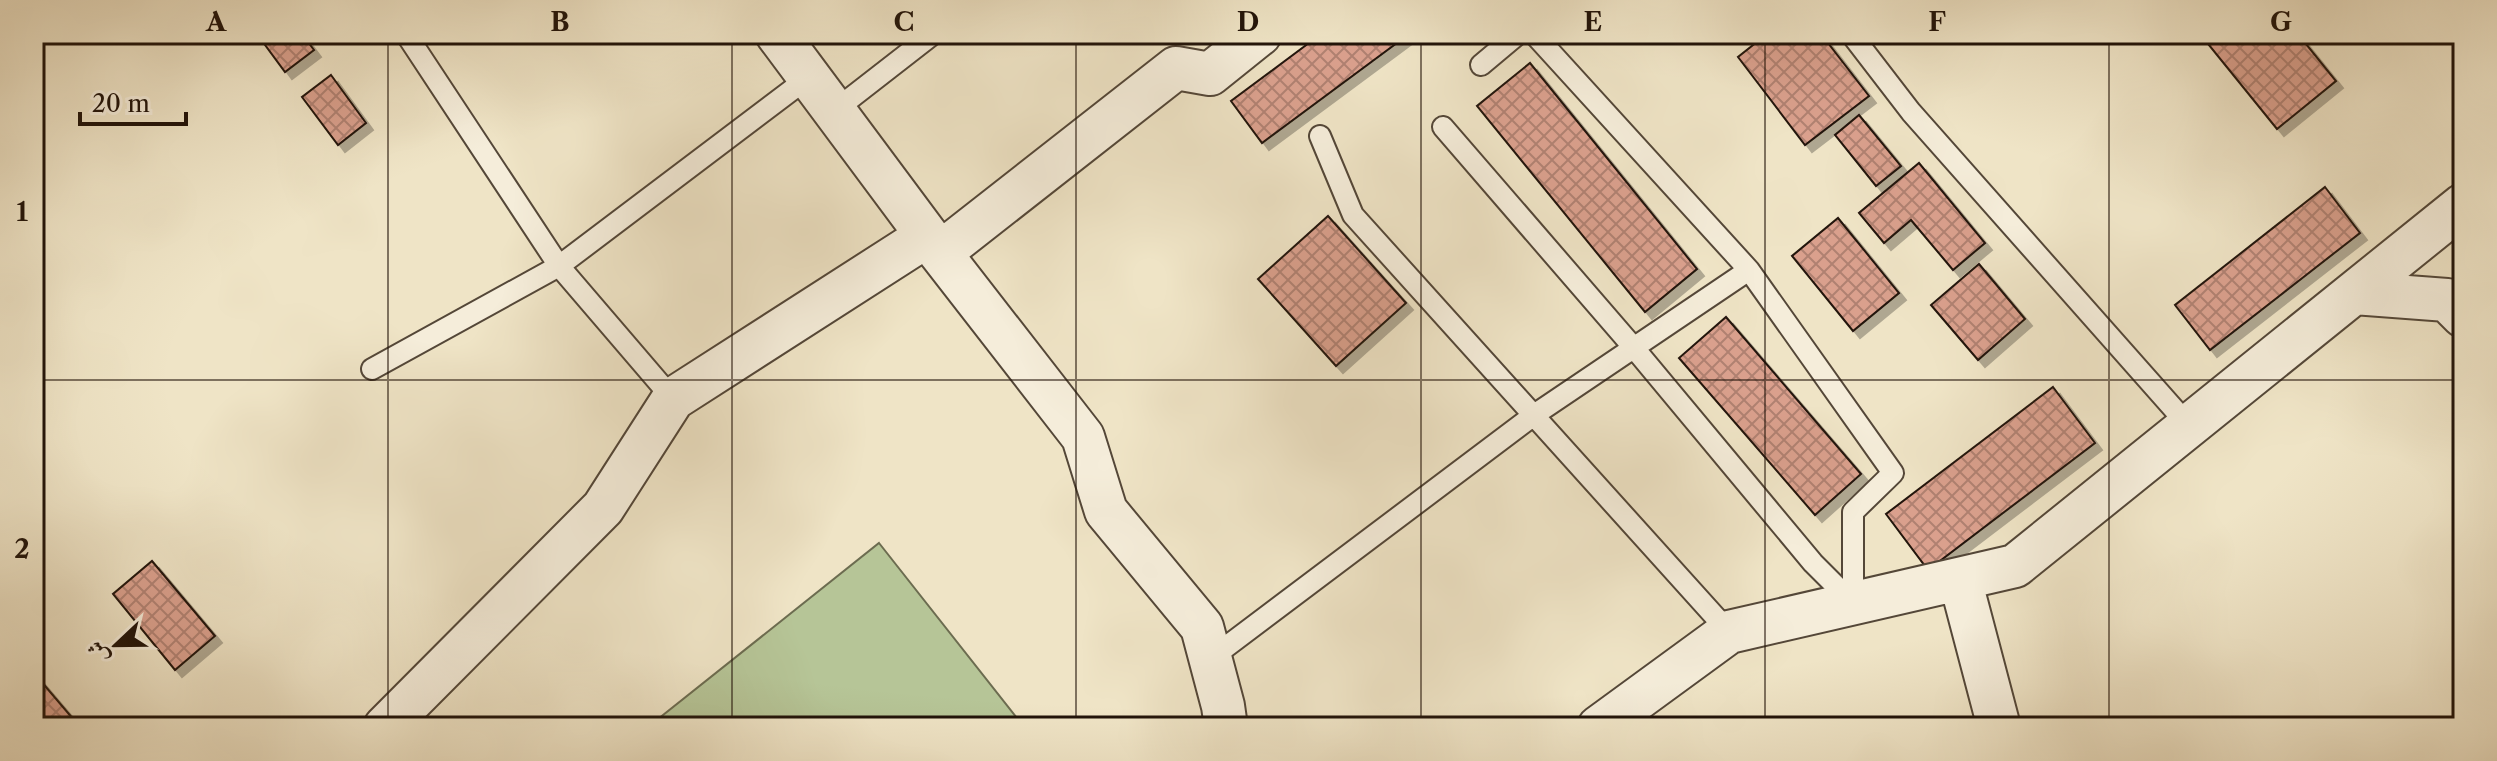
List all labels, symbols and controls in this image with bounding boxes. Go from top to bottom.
text: A [205,6,227,38]
text: B [550,6,570,38]
text: C [894,6,914,38]
text: D [1237,6,1259,38]
text: E [1584,6,1602,38]
text: F [1928,6,1946,38]
text: G [2270,6,2292,38]
scale bar [80,76,186,126]
text: 20 m [92,89,150,118]
text: 1 [16,196,28,228]
text: 2 [14,533,30,565]
north arrow [76,605,156,685]
text: ش [81,637,115,667]

